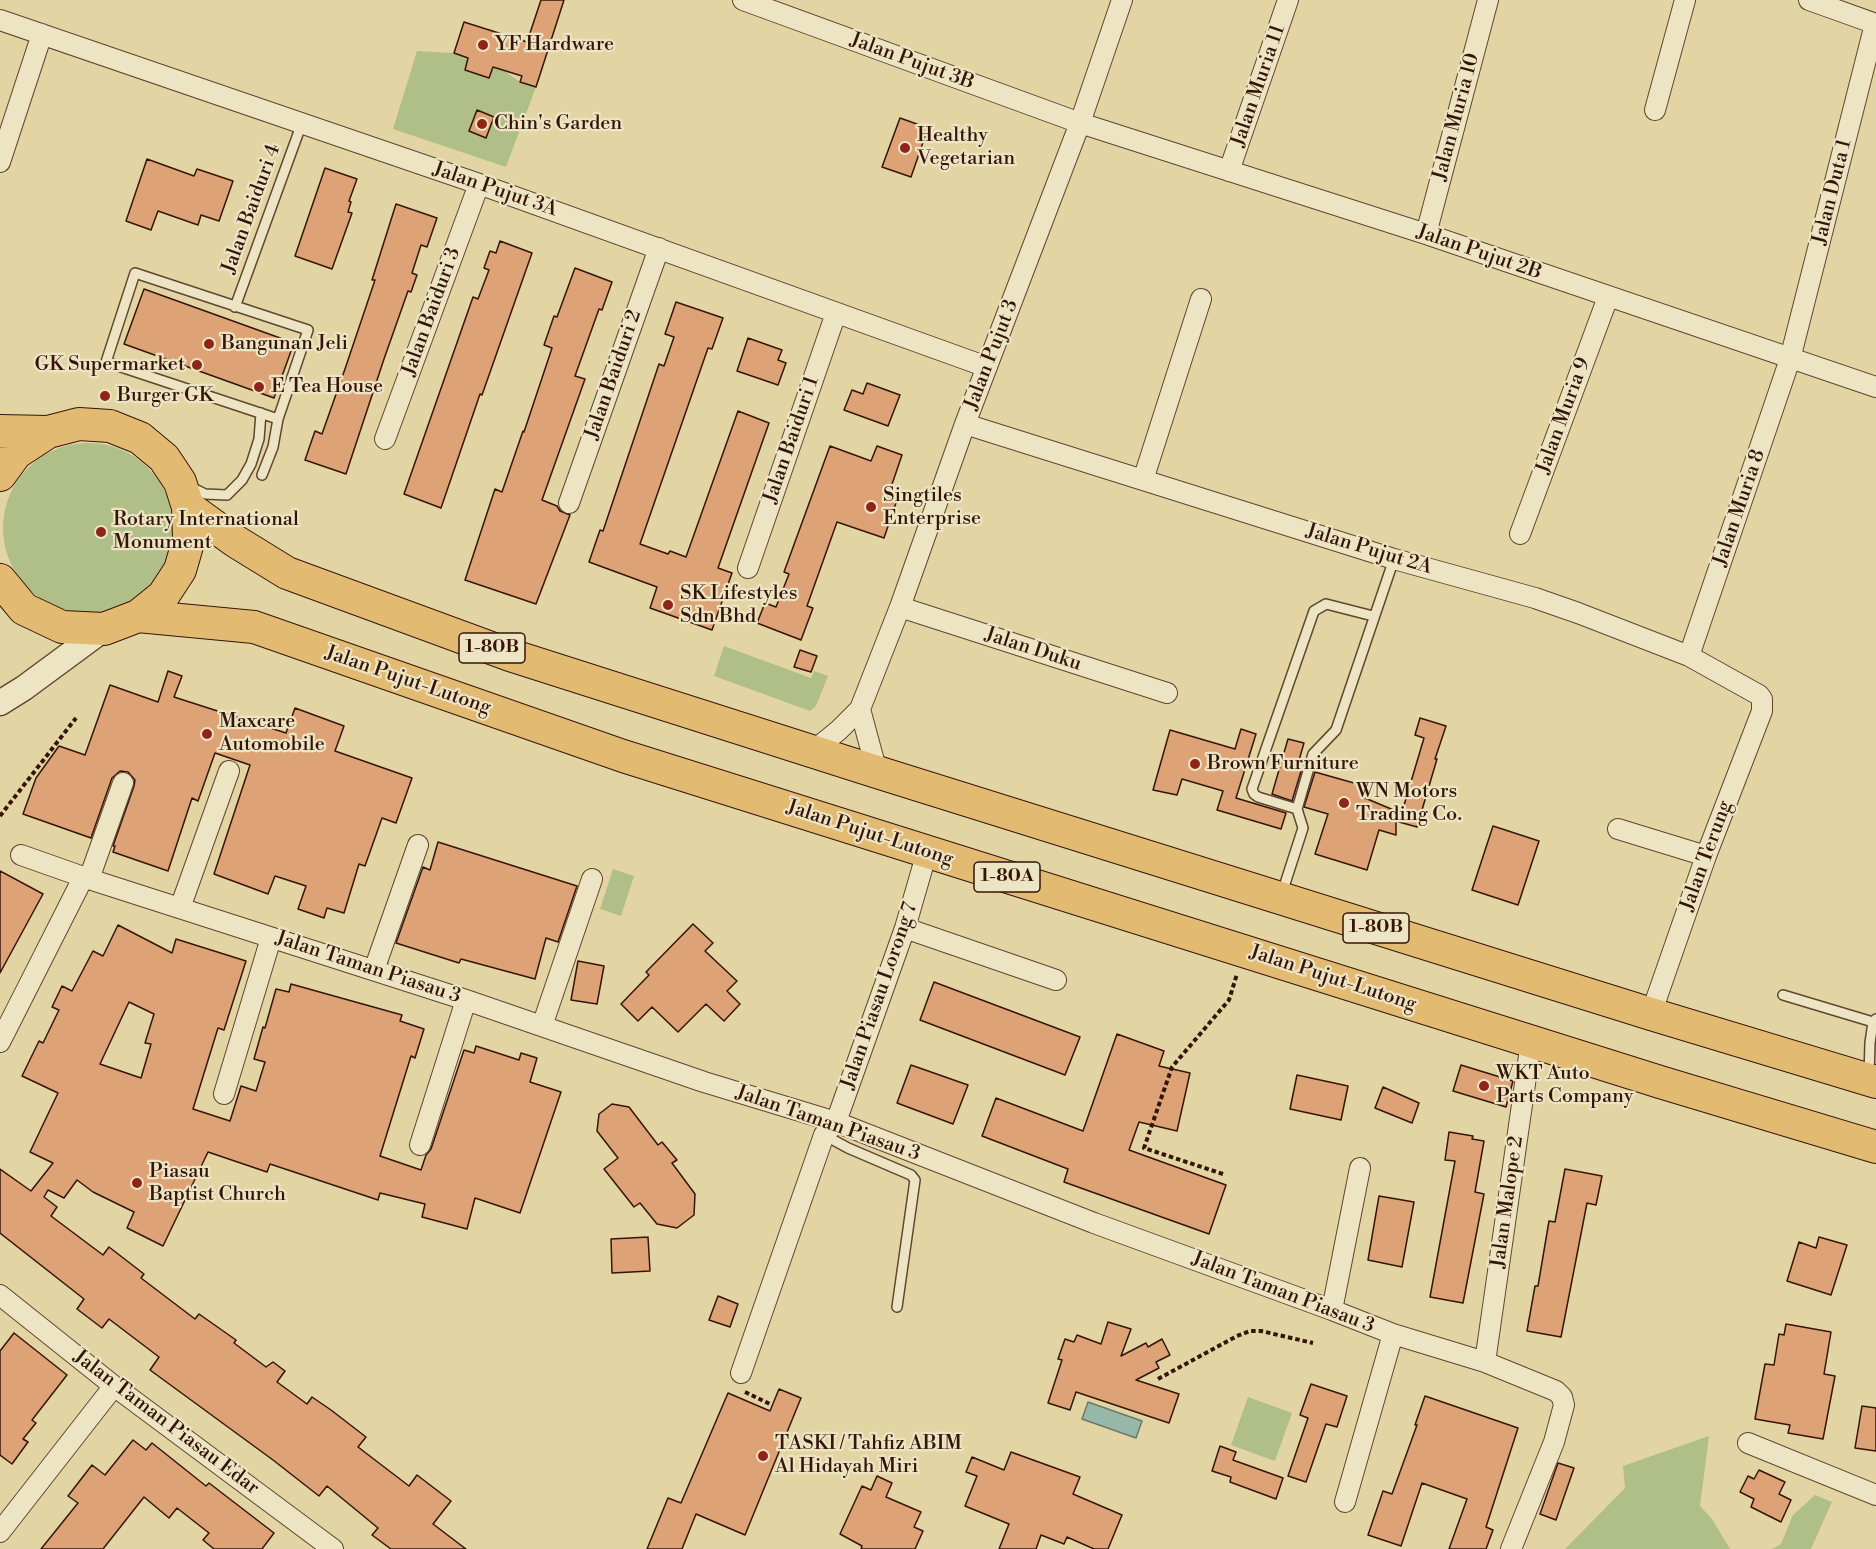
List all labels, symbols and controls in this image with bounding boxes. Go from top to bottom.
street label: Jalan Muria 11 [1227,22,1291,150]
street label: Jalan Pujut 3B [847,28,977,96]
place label: YF Hardware [495,33,614,57]
marker: YF Hardware [476,38,490,52]
street label: Jalan Muria 10 [1428,51,1486,183]
place label: Chin's Garden [494,112,622,136]
marker: Chin's Garden [475,117,489,131]
place label: Healthy Vegetarian [917,124,1015,171]
street label: Jalan Duta 1 [1808,137,1858,247]
street label: Jalan Baiduri 4 [217,141,287,277]
marker: Healthy Vegetarian [898,141,912,155]
street label: Jalan Pujut 3A [430,158,560,222]
street label: Jalan Pujut 2B [1413,220,1545,286]
street label: Jalan Baiduri 3 [398,244,466,380]
street label: Jalan Pujut 3 [960,296,1024,414]
street label: Jalan Baiduri 2 [581,307,647,443]
place label: Bangunan Jeli [221,332,348,356]
marker: Bangunan Jeli [202,337,216,351]
place label: GK Supermarket [34,353,185,377]
street label: Jalan Muria 9 [1532,355,1596,477]
marker: GK Supermarket [190,358,204,372]
street label: Jalan Baiduri 1 [759,373,825,507]
place label: E Tea House [271,375,383,399]
marker: E Tea House [252,380,266,394]
place label: Burger GK [117,384,213,408]
marker: Burger GK [98,389,112,403]
street label: Jalan Muria 8 [1709,446,1771,570]
place label: Singtiles Enterprise [883,484,981,531]
marker: Singtiles Enterprise [864,500,878,514]
place label: Rotary International Monument [113,508,299,555]
street label: Jalan Pujut 2A [1303,519,1435,581]
marker: Rotary International Monument [94,525,108,539]
place label: SK Lifestyles Sdn Bhd [680,582,797,629]
marker: SK Lifestyles Sdn Bhd [661,598,675,612]
street label: Jalan Duku [982,623,1084,677]
road number: 1-80B [459,633,525,663]
street label: Jalan Pujut-Lutong [322,641,494,721]
place label: Maxcare Automobile [219,710,325,757]
marker: Maxcare Automobile [200,727,214,741]
place label: Brown Furniture [1207,752,1359,776]
marker: Brown Furniture [1188,757,1202,771]
place label: WN Motors Trading Co. [1356,780,1462,827]
street label: Jalan Pujut-Lutong [784,796,956,872]
marker: WN Motors Trading Co. [1337,796,1351,810]
street label: Jalan Terung [1676,797,1738,915]
road number: 1-80A [974,862,1040,892]
street label: Jalan Piasau Lorong 7 [837,899,923,1093]
road number: 1-80B [1343,913,1409,943]
street label: Jalan Taman Piasau 3 [272,927,464,1009]
street label: Jalan Pujut-Lutong [1247,941,1419,1017]
place label: WKT Auto Parts Company [1496,1062,1633,1109]
marker: WKT Auto Parts Company [1477,1079,1491,1093]
street label: Jalan Taman Piasau 3 [733,1081,923,1167]
street label: Jalan Malope 2 [1487,1135,1529,1269]
place label: Piasau Baptist Church [149,1160,286,1207]
marker: Piasau Baptist Church [130,1176,144,1190]
street label: Jalan Taman Piasau 3 [1189,1247,1377,1339]
street label: Jalan Taman Piasau Edar [68,1345,264,1501]
place label: TASKI / Tahfiz ABIM Al Hidayah Miri [775,1432,962,1479]
marker: TASKI / Tahfiz ABIM Al Hidayah Miri [756,1449,770,1463]

